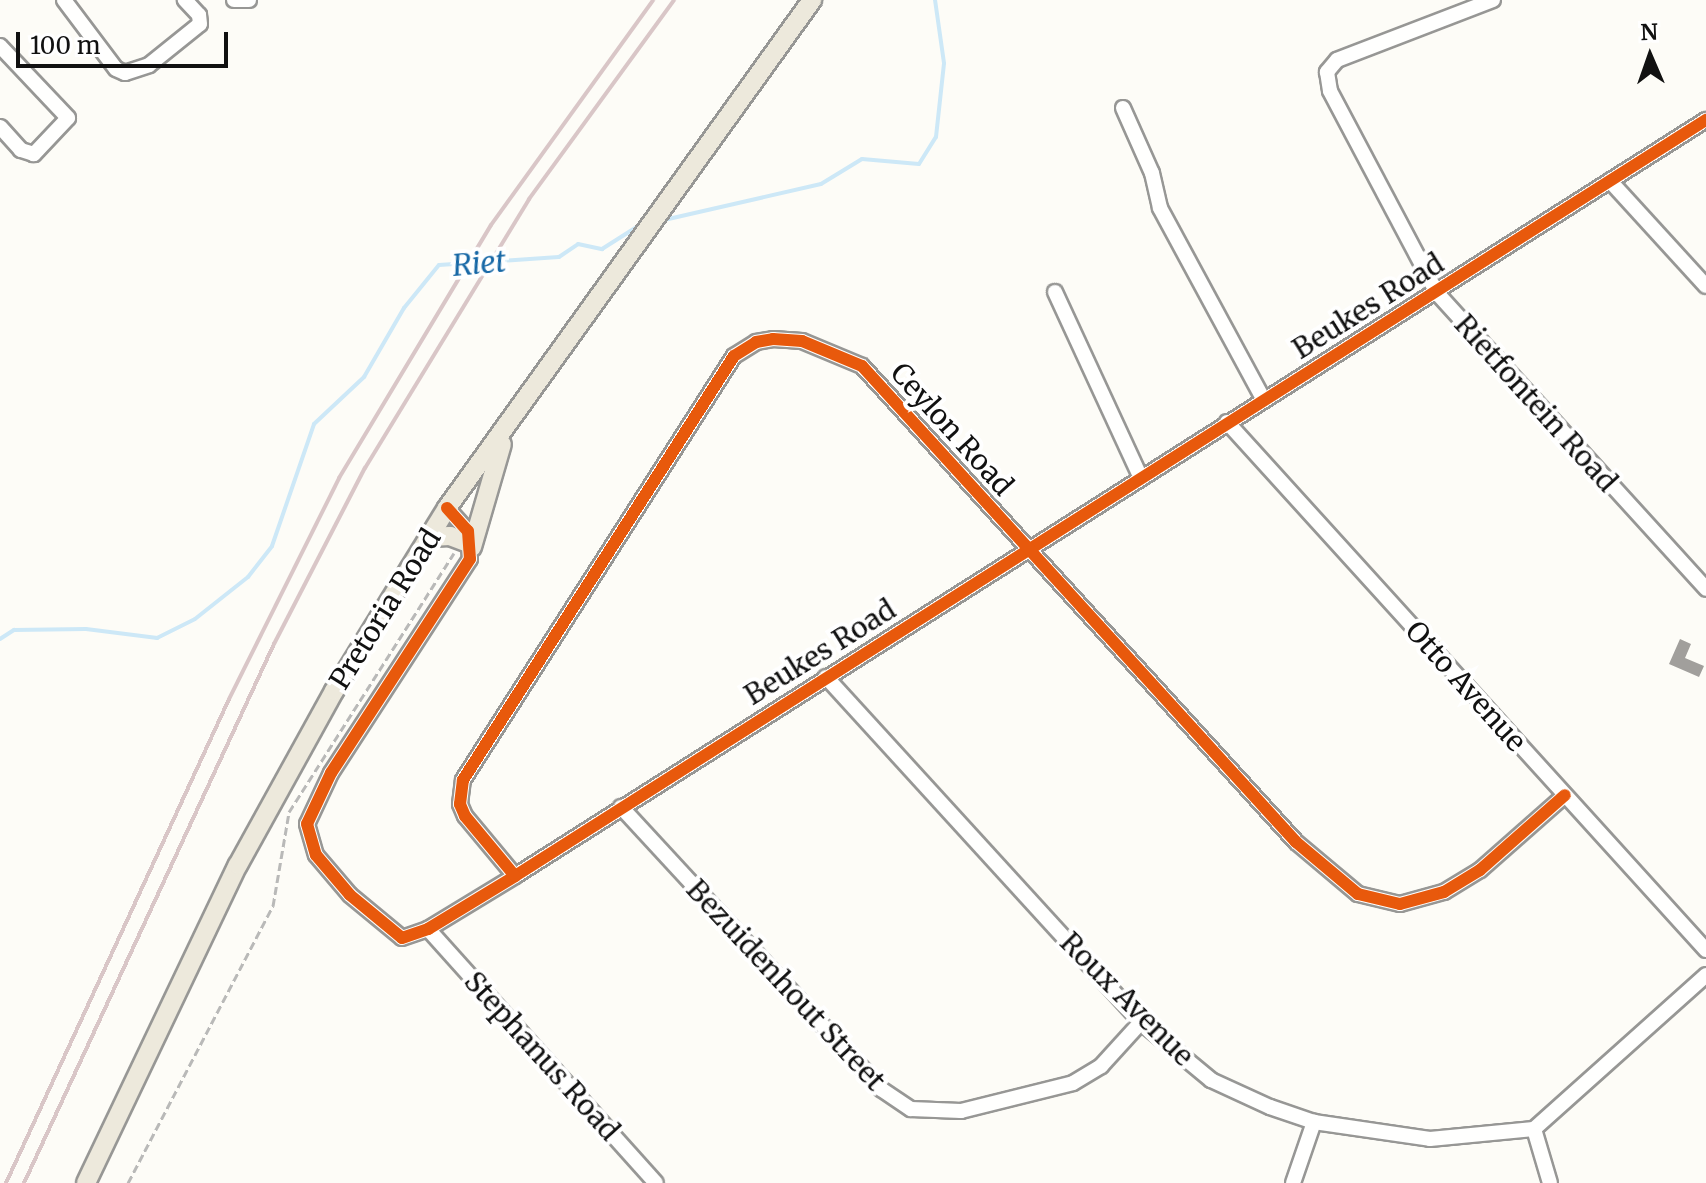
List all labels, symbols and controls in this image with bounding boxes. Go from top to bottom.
scale bar [20,16,232,66]
north arrow [1610,16,1690,96]
text: N [1640,18,1658,46]
text: 100 m [30,30,100,61]
water label: Riet [451,243,507,283]
street label: Beukes Road [1286,246,1450,366]
street label: Rietfontein Road [1448,308,1624,498]
street label: Ceylon Road [884,356,1020,502]
street label: Pretoria Road [322,523,448,695]
street label: Beukes Road [738,592,902,712]
street label: Otto Avenue [1399,614,1533,758]
street label: Bezuidenhout Street [680,873,892,1097]
street label: Roux Avenue [1053,925,1201,1073]
street label: Stephanus Road [457,965,627,1147]

